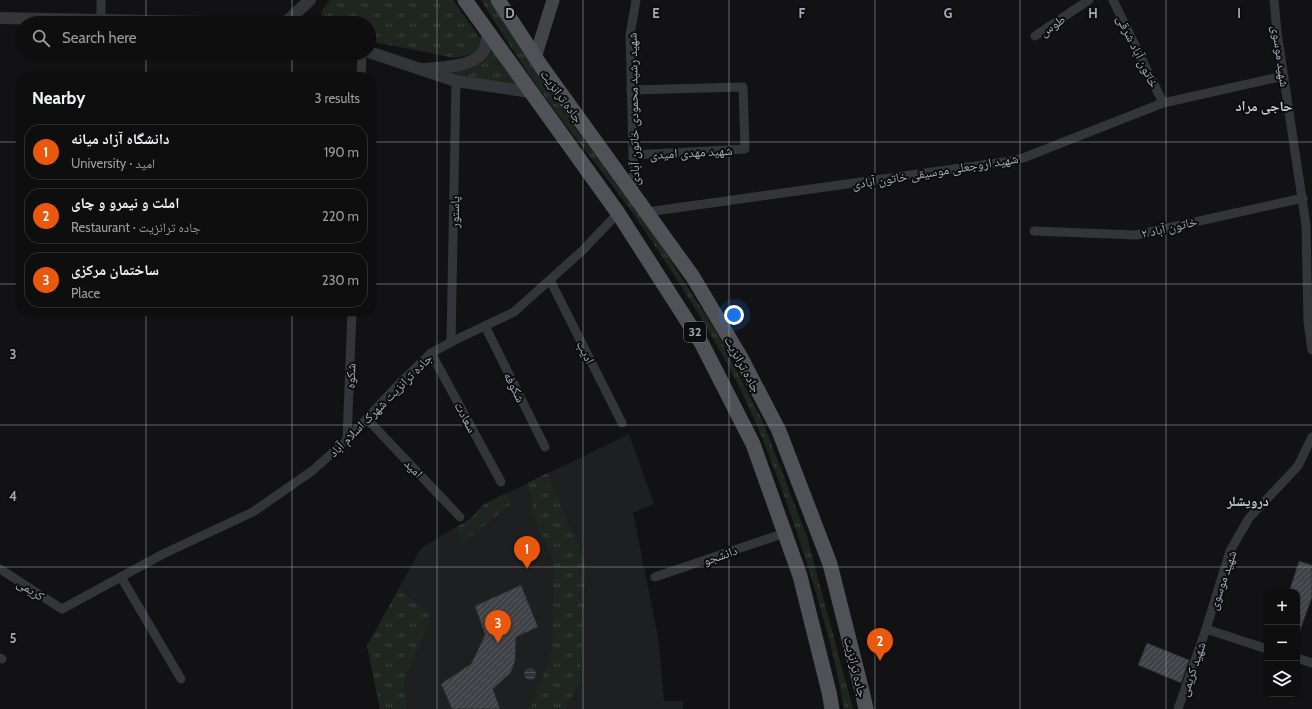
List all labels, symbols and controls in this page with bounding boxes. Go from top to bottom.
text: D [505,5,515,21]
text: E [652,5,660,21]
text: F [799,5,806,21]
text: G [944,5,953,21]
text: H [1088,5,1098,21]
text: I [1237,5,1241,21]
street label: طوس [1036,11,1069,40]
street label: خاتون آباد شرقی [1113,12,1163,90]
search box [16,16,376,60]
street label: شهید موسوی [1268,24,1293,88]
icon: search [30,27,52,49]
text: Search here [62,29,137,47]
street label: شهید رشید محمودی خاتون آبادی [624,32,643,186]
street label: جاده ترانزیت [537,66,587,126]
text: Nearby [32,88,85,108]
text: 3 results [314,90,360,106]
district label: حاجی مراد [1235,97,1293,115]
text: دانشگاه آزاد میانه [71,130,169,148]
street label: شهید مهدی امیدی [649,142,733,163]
text: 1 [44,144,48,160]
text: 190 m [324,144,359,160]
street label: شهید اروجعلی موسیقی خاتون آبادی [851,150,1020,193]
text: University · امید [71,155,155,171]
text: املت و نیمرو و چای [71,194,179,212]
street label: پاستور [446,196,463,229]
text: 2 [43,208,49,224]
text: 220 m [322,208,359,224]
street label: خاتون آباد ۲ [1140,213,1199,242]
text: Restaurant · جاده ترانزیت [71,219,201,235]
text: ساختمان مرکزی [71,261,159,279]
text: 3 [42,272,50,288]
text: 230 m [322,272,359,288]
text: Place [71,285,100,301]
your location [724,305,744,325]
road number: 32 [684,322,706,342]
street label: جاده ترانزیت [720,333,765,395]
street label: ادیب [573,338,598,366]
text: 3 [9,346,17,362]
street label: جاده ترانزیت شهرک اسلام آباد [325,350,436,461]
street label: شکوه [342,363,359,389]
street label: شکوفه [500,369,529,405]
street label: سعادت [451,399,481,435]
street label: امید [401,455,427,481]
text: 4 [9,488,17,504]
district label: درویشلر [1226,492,1269,510]
pin: 1 [514,536,540,569]
street label: دانشجو [701,542,740,569]
street label: شهید موسوی [1204,548,1241,612]
street label: کریمی [14,574,48,605]
map controls [1264,589,1300,697]
button: + [1264,589,1300,625]
pin: 3 [485,610,511,643]
button: − [1264,625,1300,661]
pin: 2 [867,628,893,661]
text: 5 [10,630,17,646]
street label: جاده ترانزیت [840,635,871,699]
street label: شهید کریمی [1175,640,1210,699]
button: layers [1264,661,1300,697]

